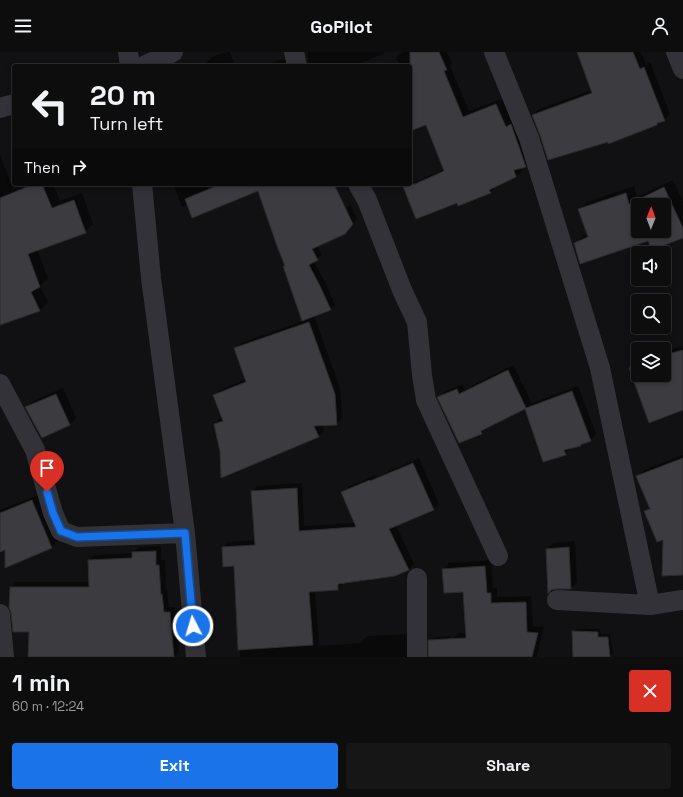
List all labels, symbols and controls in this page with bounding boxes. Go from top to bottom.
icon: menu [12,15,34,37]
text: GoPilot [310,15,373,38]
icon: person [649,15,671,37]
text: 20 m [90,77,156,113]
icon: left [24,80,76,132]
text: Turn left [90,112,163,135]
icon: right [68,156,90,178]
text: Then [24,158,60,177]
north arrow [631,198,671,238]
map controls [631,198,671,382]
button: sound [631,246,671,286]
button: search [631,294,671,334]
button: layers [631,342,671,382]
pin [30,451,64,492]
icon: arrive [36,457,58,479]
position arrow [172,605,214,647]
text: 1 min [12,667,71,698]
button: close [629,670,671,712]
text: 60 m · 12:24 [12,698,84,715]
button: Exit [12,743,338,789]
button: Share [346,743,671,789]

